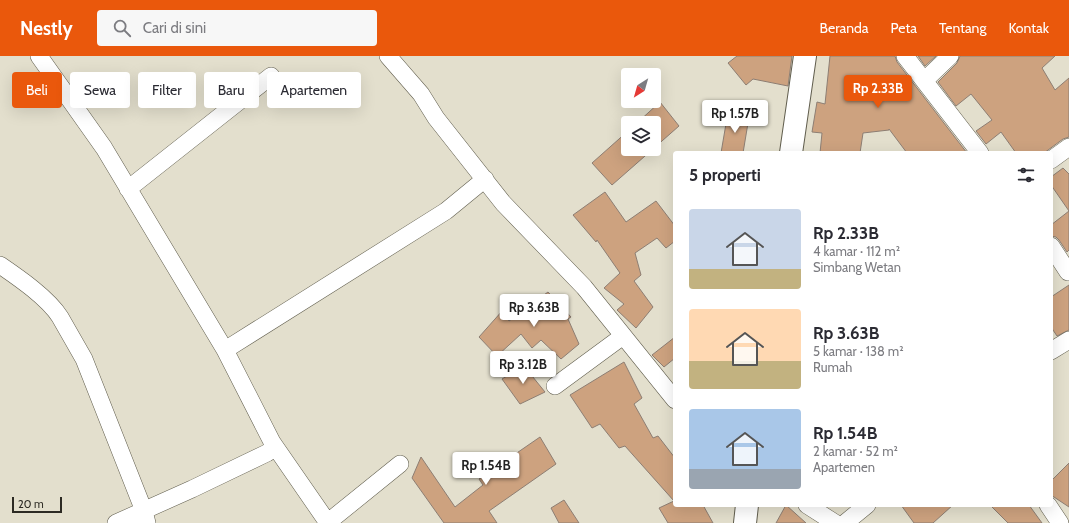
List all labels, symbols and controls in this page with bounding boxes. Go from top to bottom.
search box [97,10,377,46]
text: Nestly [20,17,73,40]
icon: search [111,17,133,39]
text: Cari di sini [143,19,206,37]
text: Beranda [820,19,869,37]
text: Peta [891,19,917,37]
text: Tentang [939,19,986,37]
text: Kontak [1008,19,1049,37]
north arrow [621,68,661,108]
map controls [621,68,661,156]
chip: Beli [12,72,62,108]
chip: Sewa [70,72,130,108]
chip: Filter [138,72,196,108]
chip: Baru [204,72,259,108]
chip: Apartemen [267,72,361,108]
pin: Rp 2.33B [837,75,919,109]
text: Rp 2.33B [853,80,903,96]
pin: Rp 1.57B [694,100,776,134]
text: Rp 1.57B [711,105,759,121]
button: layers [621,116,661,156]
icon: filters [1015,164,1037,186]
text: 5 properti [689,165,761,185]
text: Rp 2.33B [813,223,879,243]
icon: home [721,225,769,273]
text: 4 kamar · 112 m² [813,243,900,259]
text: Simbang Wetan [813,259,901,275]
pin: Rp 3.63B [493,294,575,328]
text: Rp 3.63B [509,299,559,315]
text: Rp 3.63B [813,323,879,343]
icon: home [721,325,769,373]
text: 5 kamar · 138 m² [813,343,903,359]
pin: Rp 3.12B [482,351,564,385]
text: Rp 3.12B [499,356,547,372]
text: Rumah [813,359,852,375]
text: Rp 1.54B [813,423,877,443]
icon: home [721,425,769,473]
text: 2 kamar · 52 m² [813,443,898,459]
pin: Rp 1.54B [445,452,527,486]
text: Rp 1.54B [461,457,511,473]
text: Apartemen [813,459,875,475]
scale bar [12,495,62,514]
text: 20 m [18,497,44,511]

